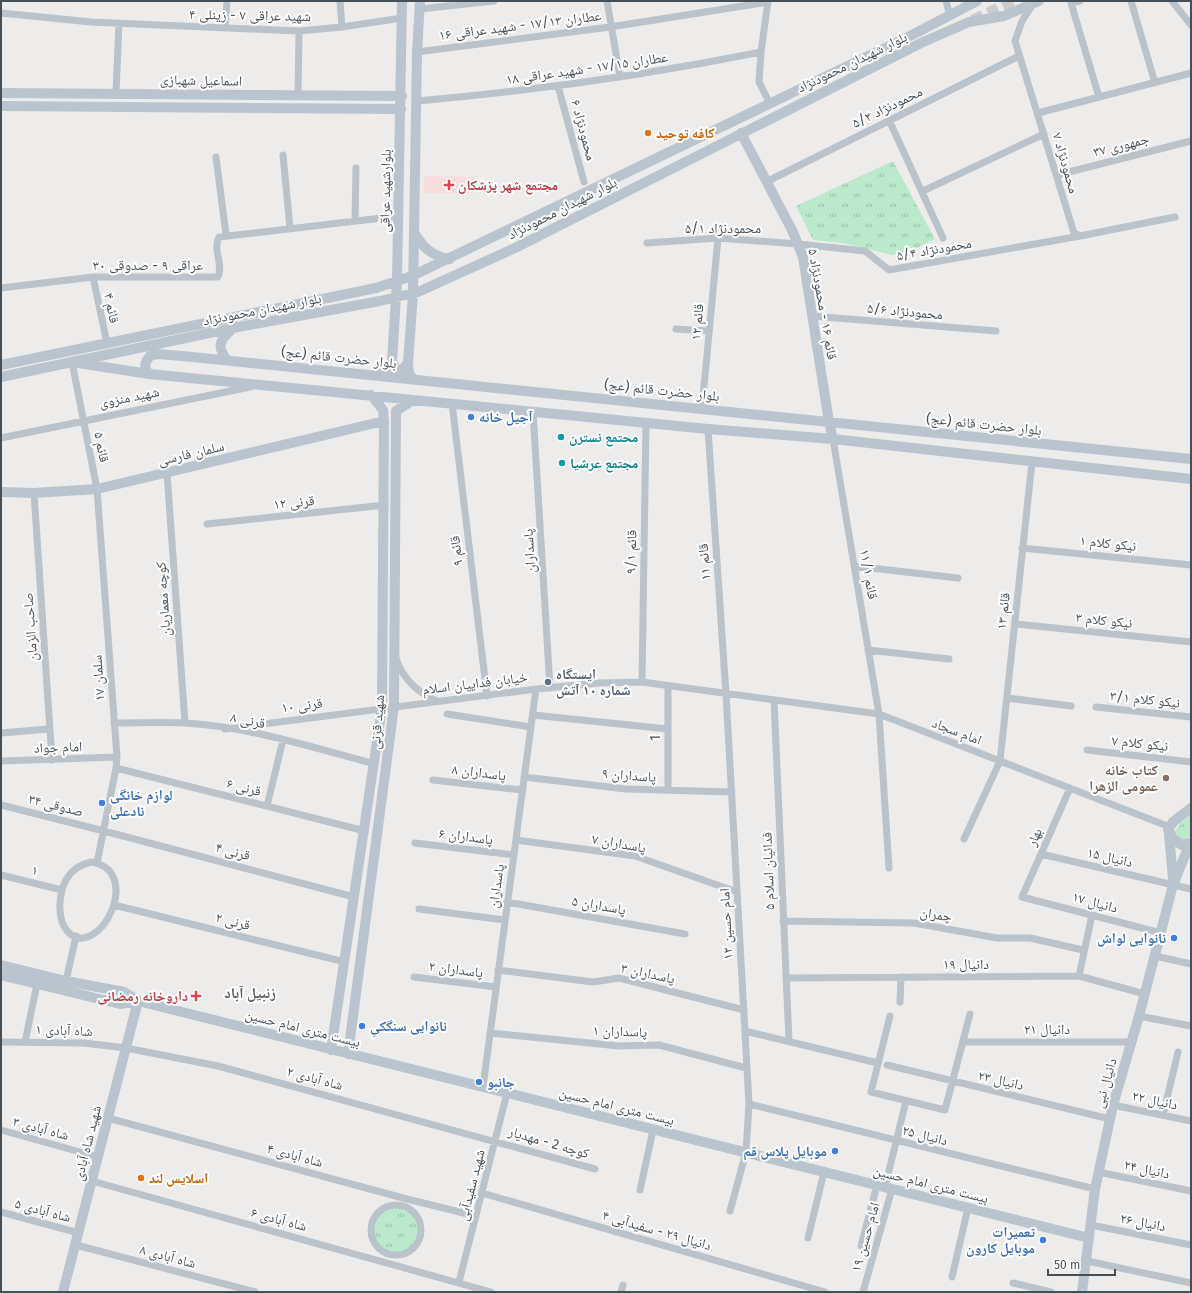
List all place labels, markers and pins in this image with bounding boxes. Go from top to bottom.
place label: کافه توحید [656,125,715,142]
marker: کافه توحید [643,128,653,138]
place label: مجتمع شهر پزشکان [458,177,558,195]
marker: مجتمع شهر پزشکان [443,179,455,191]
place label: آجیل خانه [479,409,533,426]
marker: آجیل خانه [466,412,476,422]
place label: محتمع نسترن [569,429,638,447]
marker: محتمع نسترن [556,432,566,442]
place label: مجتمع عرشیا [570,455,638,473]
marker: مجتمع عرشیا [557,458,567,468]
place label: ایستگاه شماره ۱۰ آتش [556,666,631,699]
marker: ایستگاه شماره ۱۰ آتش [543,677,553,687]
place label: کتاب خانه عمومی الزهرا [1089,762,1158,795]
marker: کتاب خانه عمومی الزهرا [1161,773,1171,783]
place label: لوازم خانگی نادعلی [110,787,173,820]
marker: لوازم خانگی نادعلی [97,798,107,808]
place label: نانوایی لواش [1097,930,1166,947]
marker: نانوایی لواش [1169,933,1179,943]
place label: داروخانه رمضانی [98,988,188,1005]
marker: داروخانه رمضانی [191,991,201,1001]
place label: نانوایی سنگکیِ [370,1018,447,1038]
marker: نانوایی سنگکیِ [357,1021,367,1031]
place label: جانبو [487,1074,515,1091]
marker: جانبو [474,1077,484,1087]
place label: موبایل پلاس قم [743,1143,827,1161]
marker: موبایل پلاس قم [830,1146,840,1156]
place label: اسلایس لند [149,1170,208,1187]
marker: اسلایس لند [136,1173,146,1183]
place label: تعمیرات موبایل کارون [966,1224,1035,1257]
marker: تعمیرات موبایل کارون [1038,1235,1048,1245]

